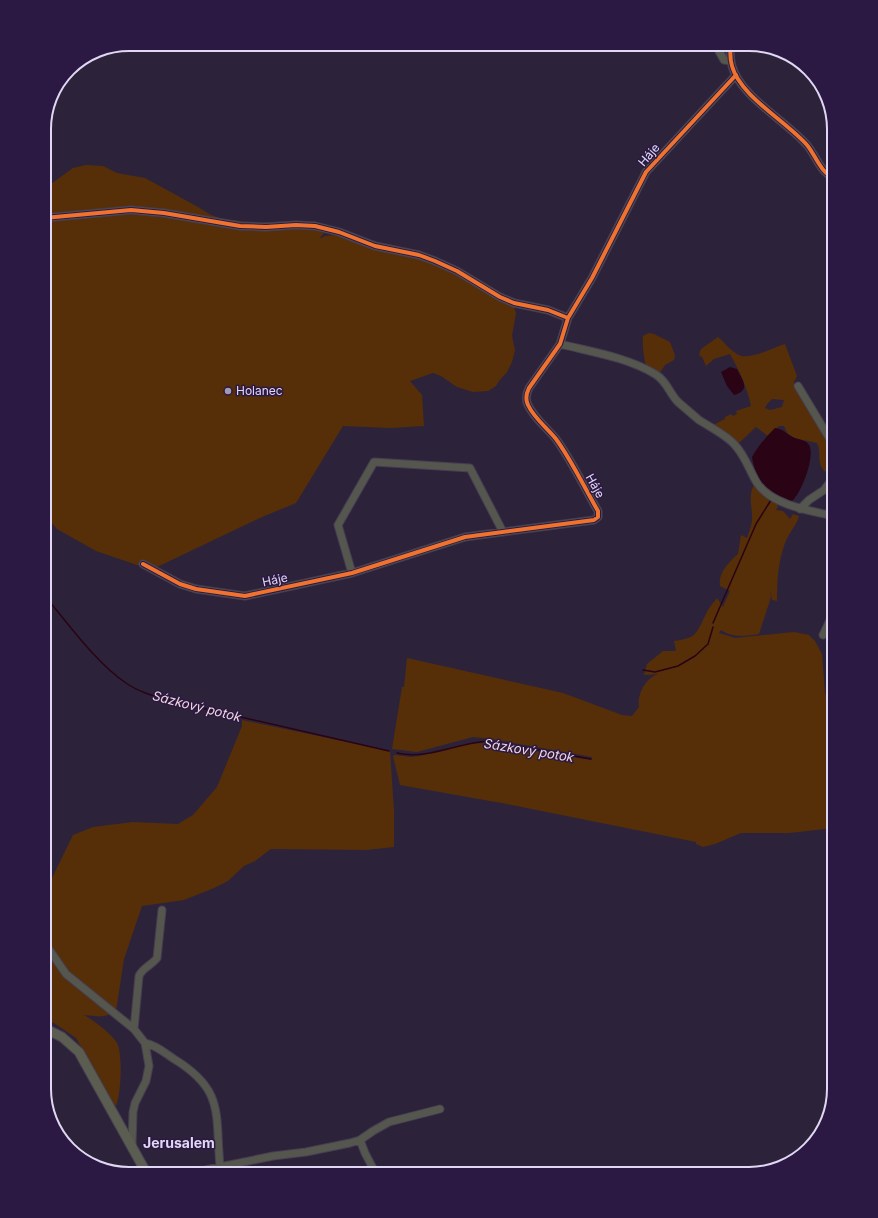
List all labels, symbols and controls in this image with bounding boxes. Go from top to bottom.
street label: Háje [635,140,663,169]
place label: Holanec [236,383,283,398]
marker: Holanec [223,386,233,396]
street label: Háje [583,471,608,501]
street label: Háje [261,570,289,590]
water label: Sázkový potok [151,687,244,725]
water label: Sázkový potok [483,735,576,765]
district label: Jerusalem [143,1134,215,1151]

